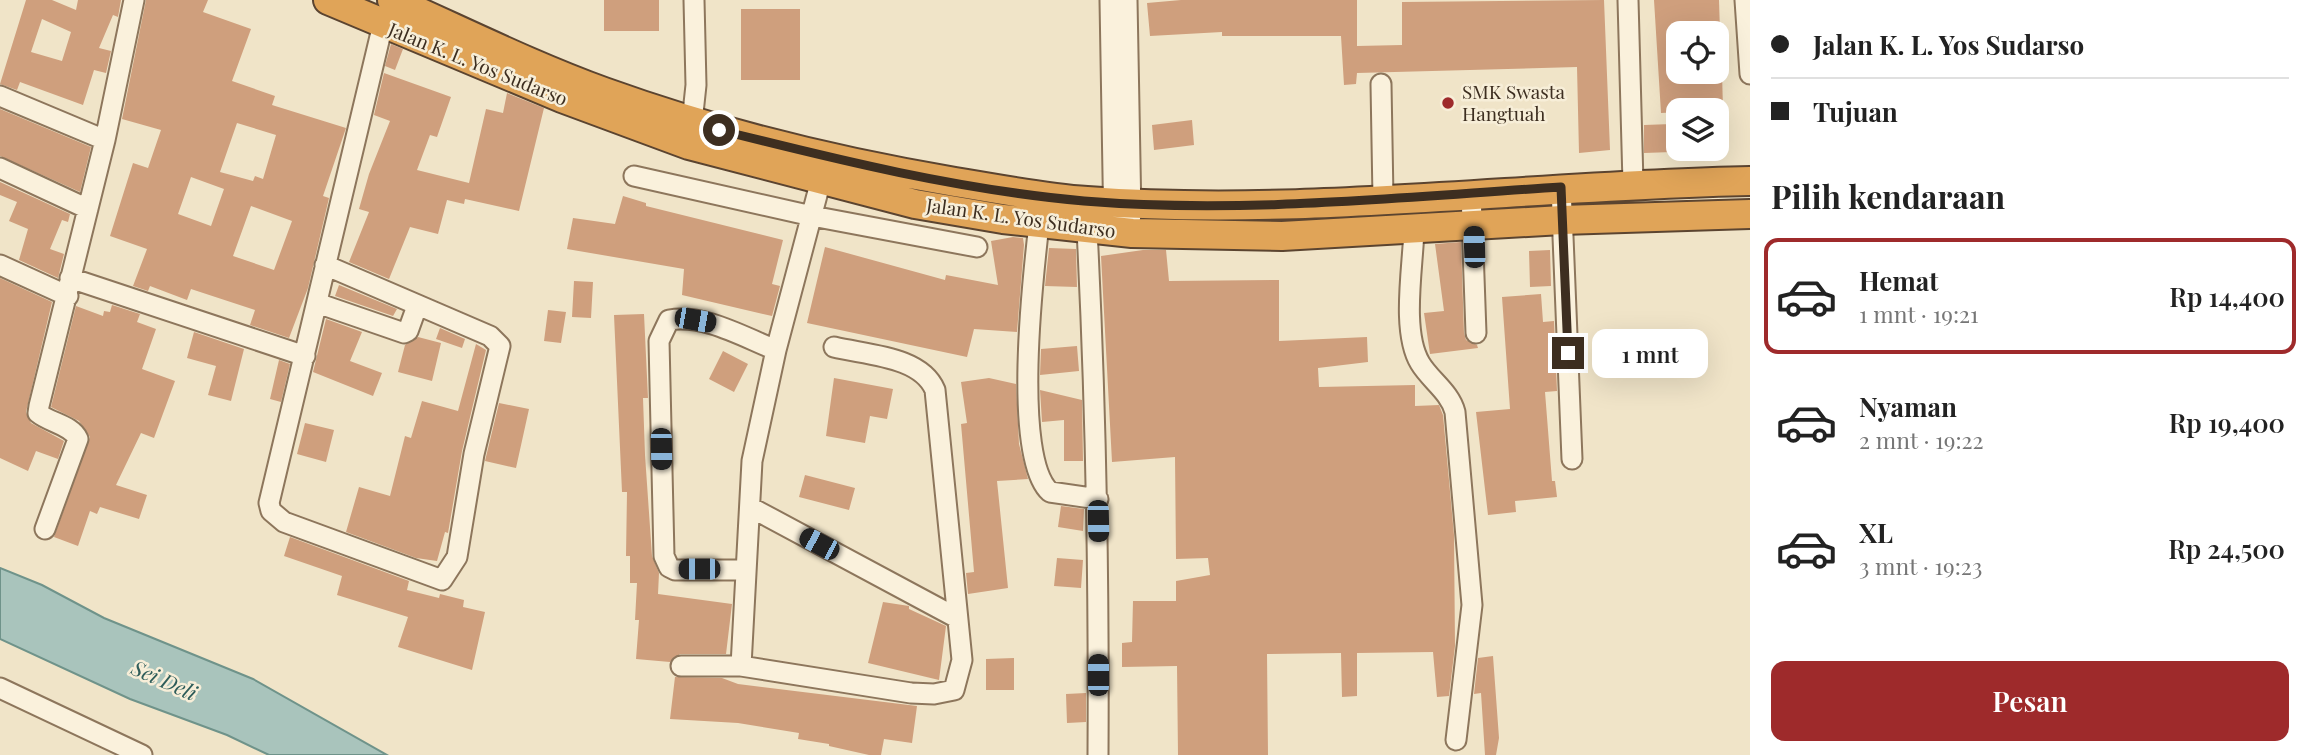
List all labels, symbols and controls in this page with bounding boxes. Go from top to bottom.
street label: Jalan K. L. Yos Sudarso [384,15,572,111]
map controls [1666,21,1729,161]
button: locate [1666,21,1729,84]
text: Jalan K. L. Yos Sudarso [1813,27,2084,62]
place label: SMK Swasta Hangtuah [1462,78,1565,126]
text: Tujuan [1813,94,1898,129]
marker: SMK Swasta Hangtuah [1440,95,1456,111]
button: layers [1666,98,1729,161]
route start [703,114,735,146]
text: Pilih kendaraan [1771,174,2005,217]
street label: Jalan K. L. Yos Sudarso [924,191,1118,243]
car [1463,226,1486,268]
text: Hemat [1859,263,1938,298]
icon: car [1775,265,1838,328]
text: Rp 14,400 [2169,279,2285,314]
text: 1 mnt · 19:21 [1859,298,1979,329]
car [673,306,718,334]
callout: 1 mnt [1592,328,1708,378]
route end [1552,337,1584,369]
text: 1 mnt [1622,338,1678,369]
text: Nyaman [1859,389,1957,424]
icon: car [1775,391,1838,454]
text: Rp 19,400 [2169,405,2285,440]
text: 2 mnt · 19:22 [1859,424,1984,455]
car [651,428,672,470]
car [1088,500,1109,542]
text: XL [1859,515,1893,550]
icon: car [1775,517,1838,580]
car [796,525,843,563]
text: Rp 24,500 [2168,531,2285,566]
text: 3 mnt · 19:23 [1859,550,1982,581]
car [679,559,721,580]
water label: Sei Deli [127,652,202,706]
car [1088,654,1109,696]
button: Pesan [1771,661,2289,741]

